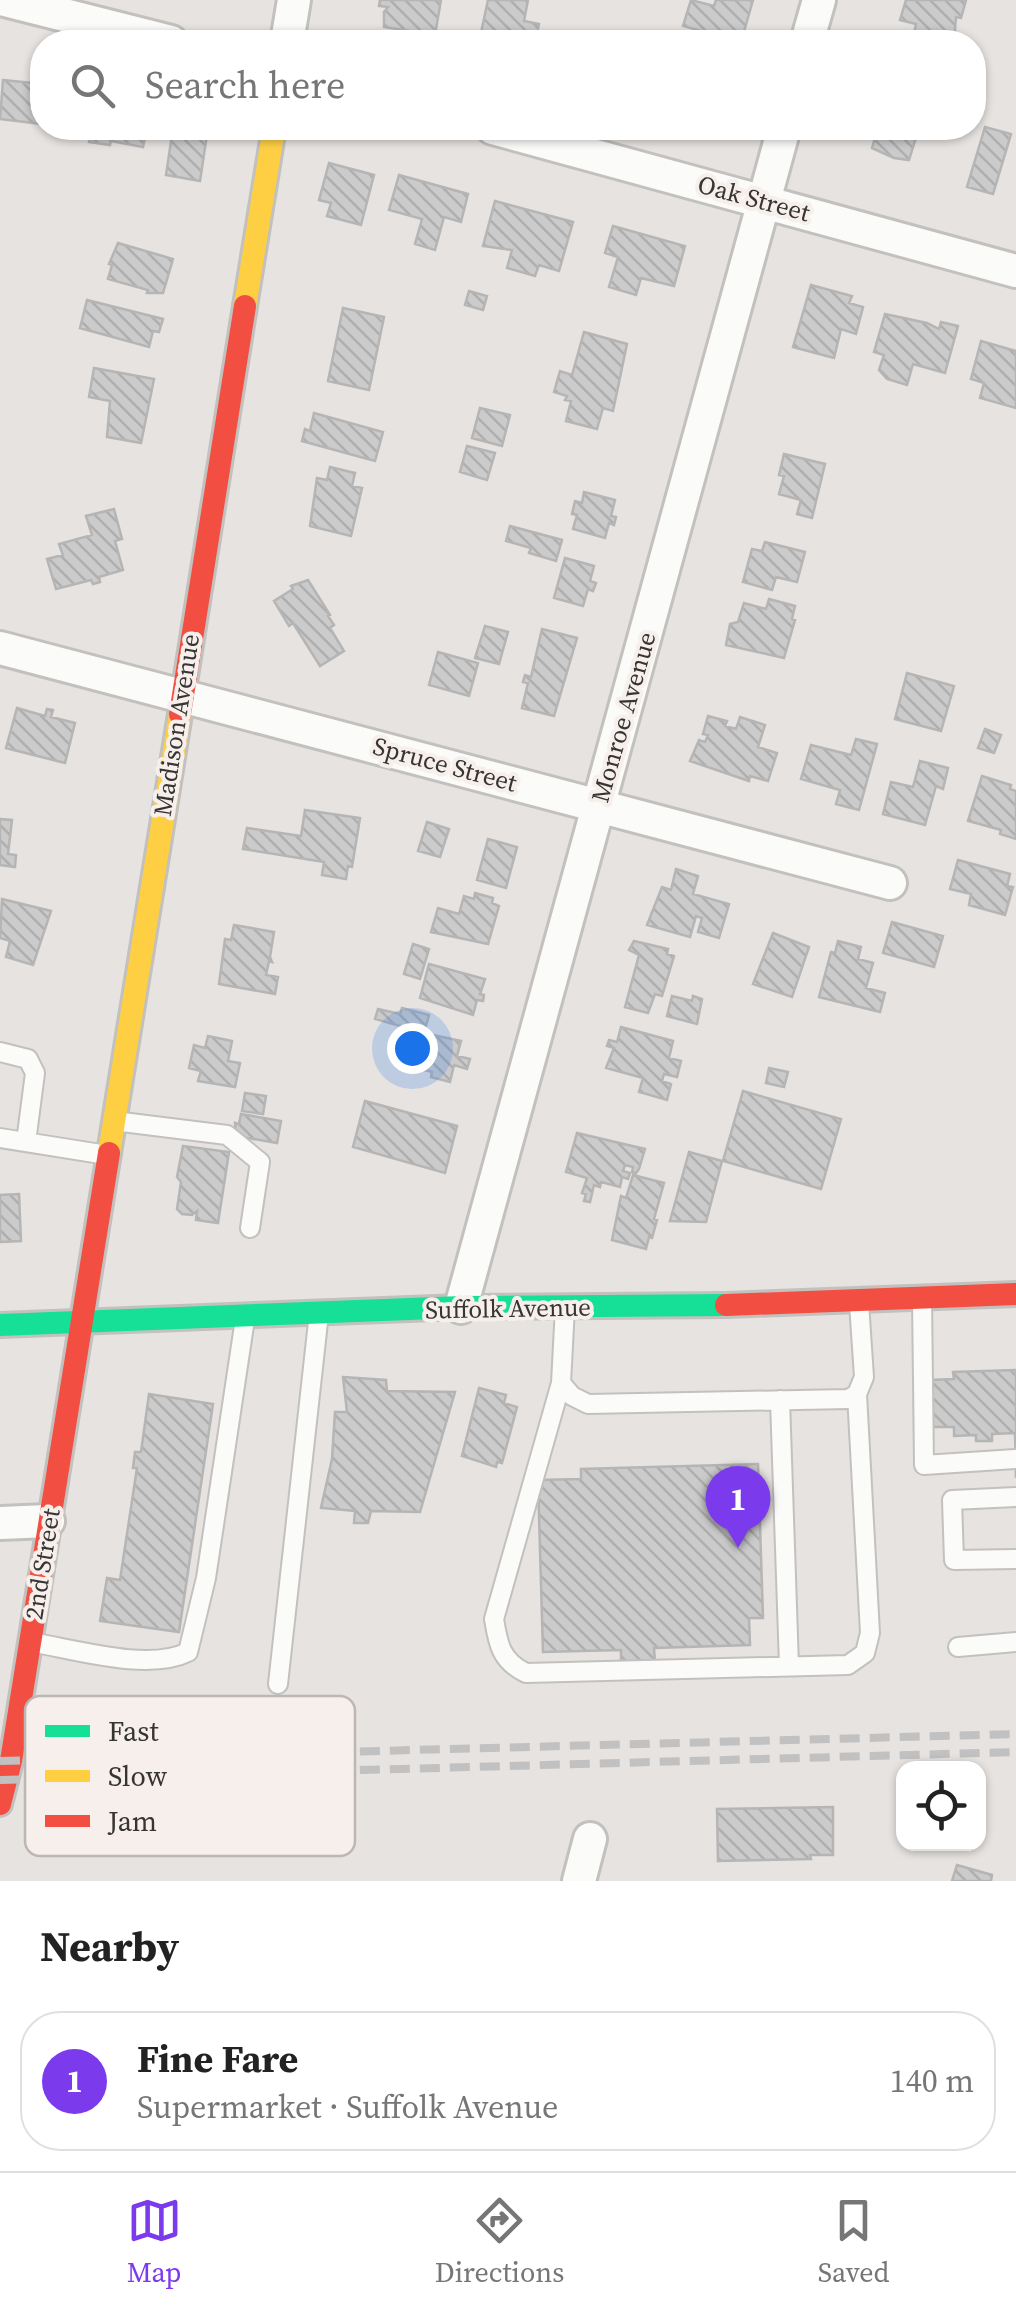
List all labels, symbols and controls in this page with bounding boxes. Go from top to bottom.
search box [30,30,986,140]
icon: search [65,58,120,113]
text: Search here [145,59,345,111]
street label: Oak Street [694,167,815,229]
street label: Monroe Avenue [582,628,664,806]
street label: Madison Avenue [145,631,207,819]
street label: Spruce Street [369,728,521,800]
your location [387,1023,438,1074]
street label: Suffolk Avenue [425,1290,591,1326]
pin: 1 [706,1466,770,1548]
street label: 2nd Street [16,1505,68,1622]
legend [25,1696,355,1856]
text: Fast [108,1712,159,1750]
text: Slow [108,1757,168,1795]
map controls [896,1761,986,1851]
button: locate [896,1761,986,1851]
text: Jam [107,1802,157,1840]
text: Nearby [40,1917,179,1975]
text: Fine Fare [137,2033,298,2085]
text: 1 [66,2059,83,2103]
text: 140 m [890,2059,974,2103]
text: Supermarket · Suffolk Avenue [137,2085,558,2129]
tab: Map [127,2193,182,2291]
tab: Directions [435,2193,564,2291]
tab: Saved [818,2193,889,2291]

